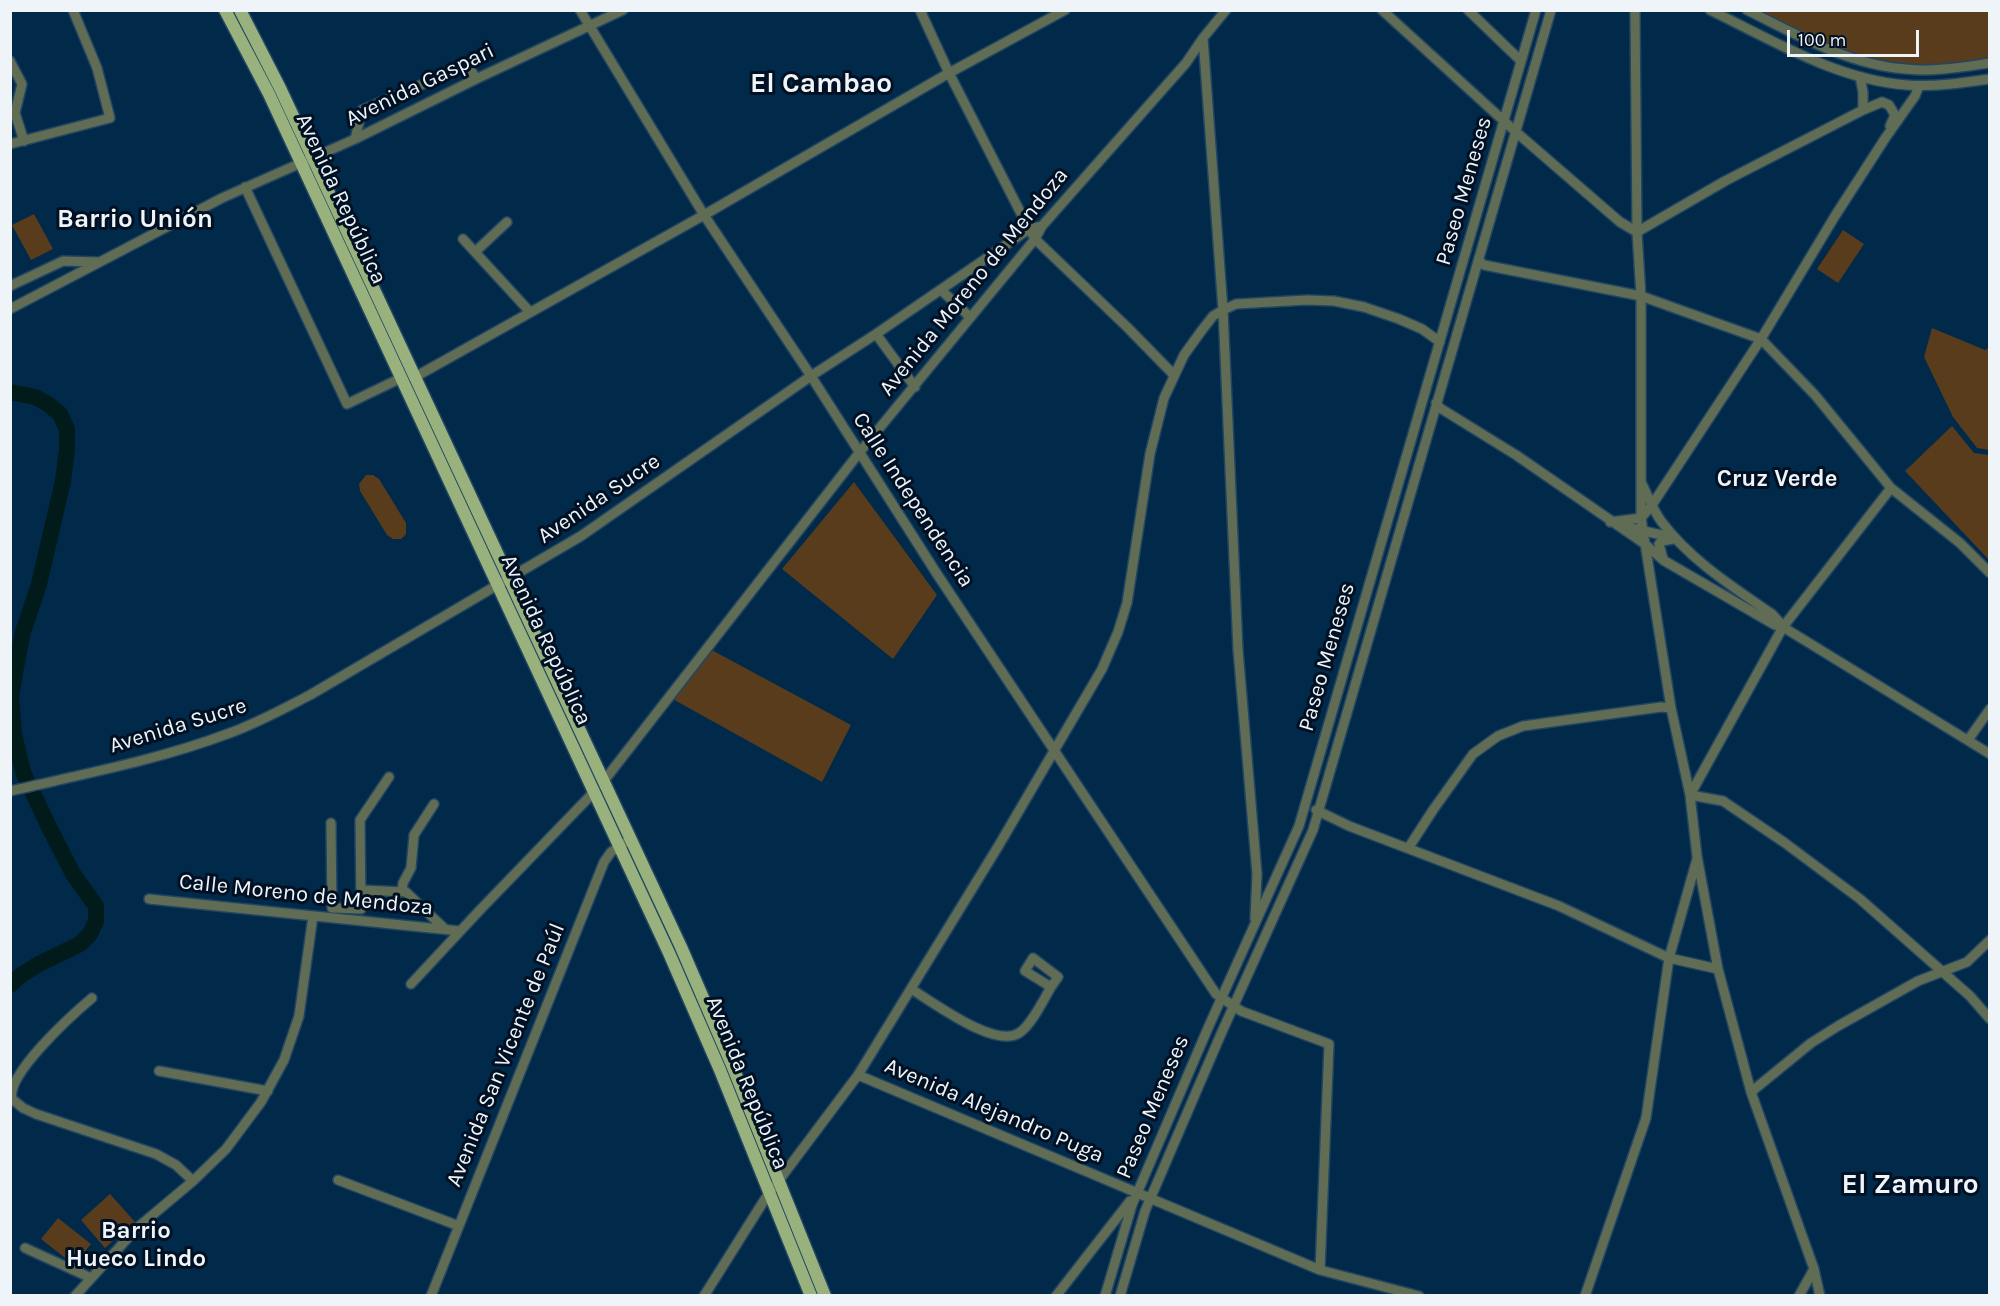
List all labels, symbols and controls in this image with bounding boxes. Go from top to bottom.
scale bar [1790,18,1922,56]
text: 100 m [1798,29,1846,51]
street label: Avenida Gaspari [341,38,499,132]
district label: El Cambao [750,67,892,101]
street label: Avenida República [290,110,392,288]
street label: Paseo Meneses [1430,114,1498,268]
street label: Avenida Moreno de Mendoza [874,163,1074,401]
district label: Barrio Unión [57,204,213,236]
street label: Calle Independencia [847,408,979,592]
street label: Avenida Sucre [533,448,665,550]
district label: Cruz Verde [1717,465,1837,493]
street label: Avenida República [495,551,597,729]
street label: Paseo Meneses [1293,580,1361,734]
street label: Avenida Sucre [106,693,250,759]
street label: Calle Moreno de Mendoza [178,869,434,921]
street label: Avenida San Vicente de Paúl [441,920,571,1190]
street label: Avenida República [700,992,794,1174]
street label: Paseo Meneses [1111,1031,1195,1183]
street label: Avenida Alejandro Puga [881,1053,1107,1169]
district label: El Zamuro [1842,1168,1978,1202]
district label: Barrio Hueco Lindo [66,1217,206,1273]

